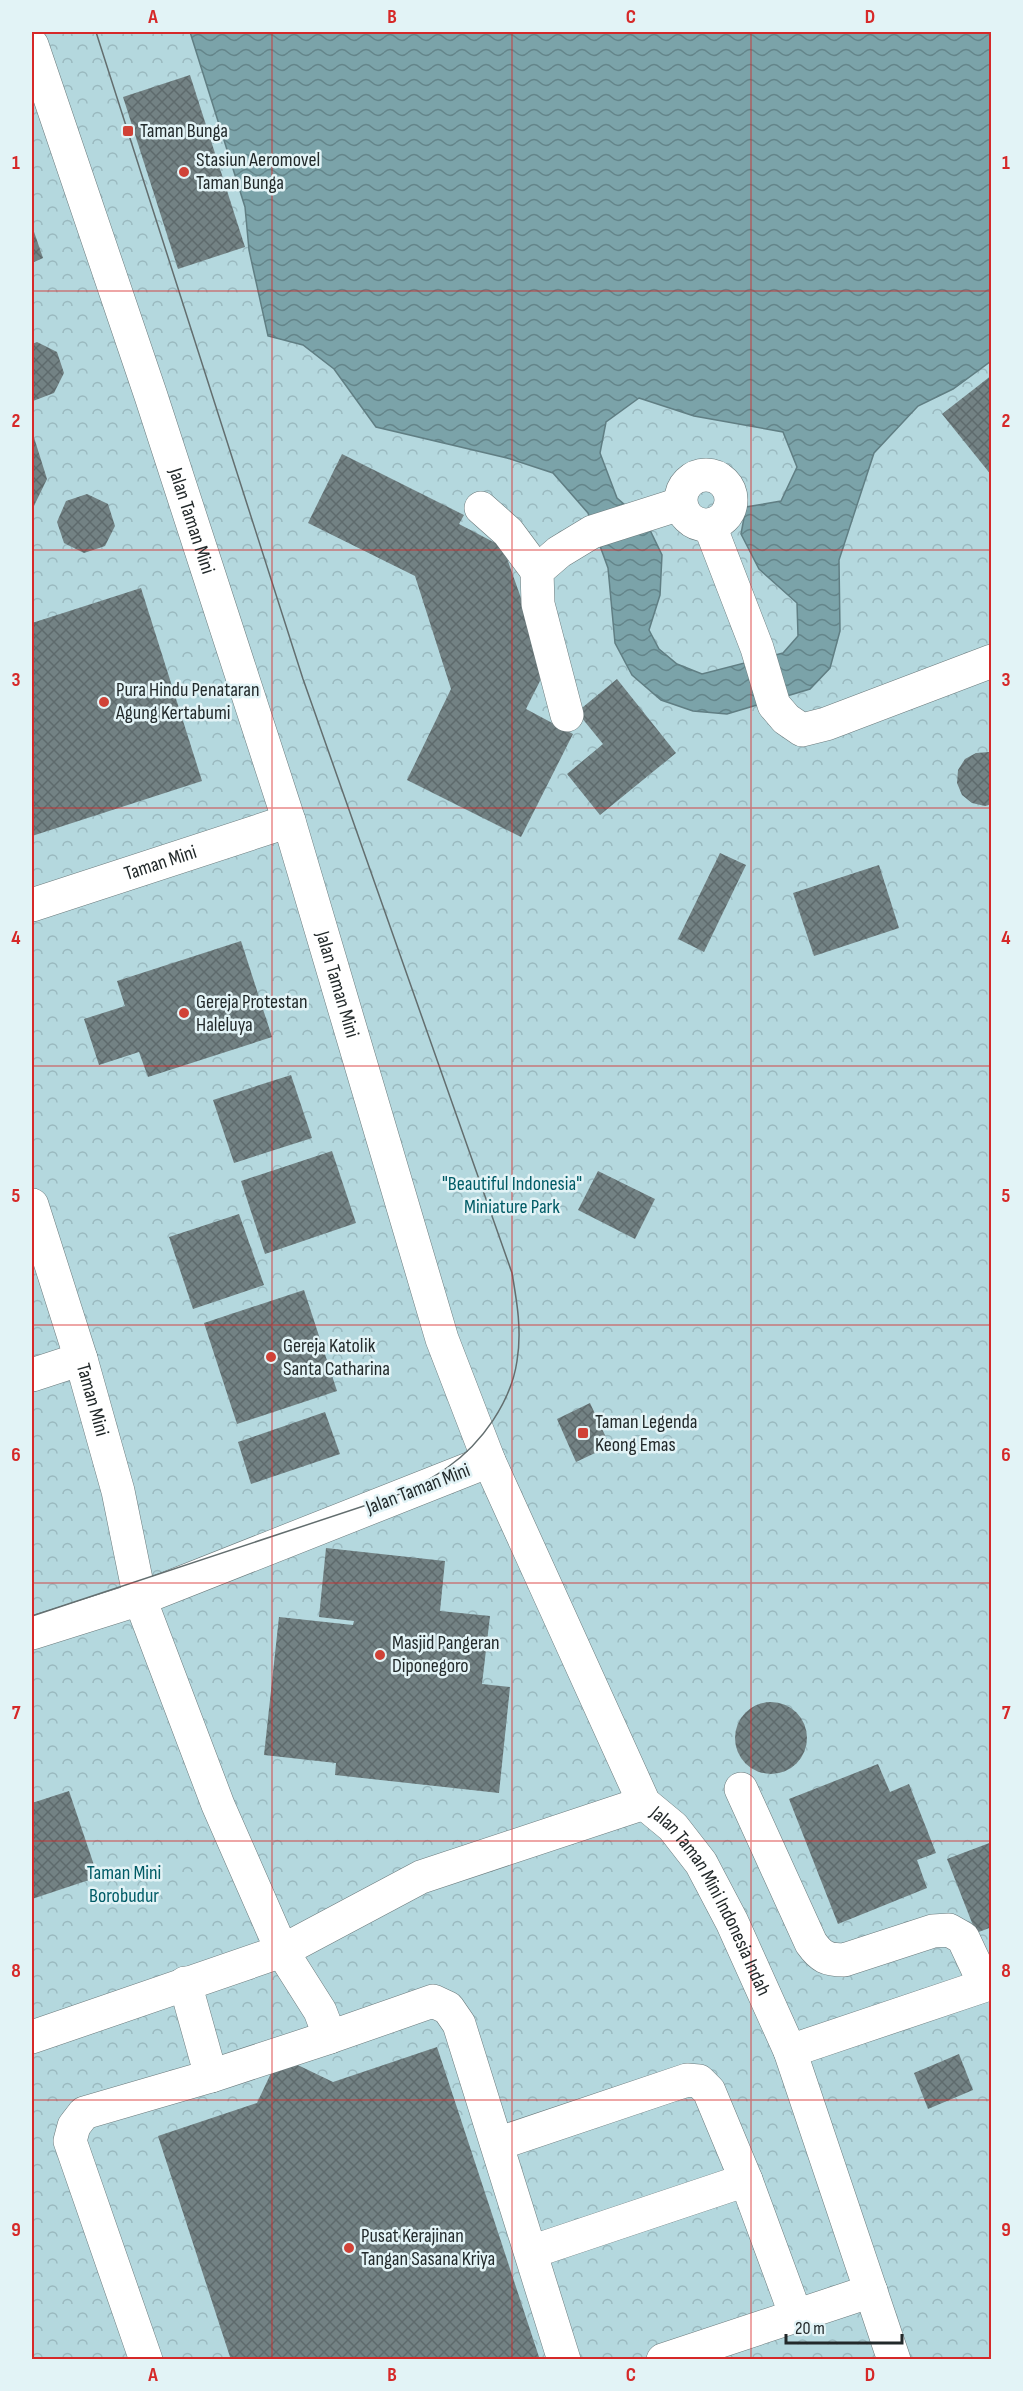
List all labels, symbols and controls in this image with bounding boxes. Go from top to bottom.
text: A [147,5,158,29]
text: B [387,5,397,29]
text: C [626,5,636,29]
text: D [865,5,875,29]
place label: Taman Bunga [140,119,228,143]
marker: Taman Bunga [121,124,135,138]
place label: Stasiun Aeromovel Taman Bunga [196,148,320,195]
text: 1 [12,151,20,175]
text: 1 [1002,151,1010,175]
marker: Stasiun Aeromovel Taman Bunga [177,165,191,179]
text: 2 [12,409,20,433]
text: 2 [1002,409,1010,433]
street label: Jalan Taman Mini [163,464,220,577]
text: 3 [12,668,21,692]
text: 3 [1002,668,1011,692]
place label: Pura Hindu Penataran Agung Kertabumi [115,678,260,725]
marker: Pura Hindu Penataran Agung Kertabumi [97,695,111,709]
street label: Taman Mini [121,840,200,886]
text: 4 [11,926,21,950]
text: 4 [1001,926,1011,950]
street label: Jalan Taman Mini [310,928,364,1041]
place label: Gereja Protestan Haleluya [196,990,308,1037]
marker: Gereja Protestan Haleluya [177,1006,191,1020]
park label: "Beautiful Indonesia" Miniature Park [442,1172,582,1219]
text: 5 [12,1184,21,1208]
text: 5 [1002,1184,1011,1208]
place label: Gereja Katolik Santa Catharina [283,1334,390,1381]
marker: Gereja Katolik Santa Catharina [264,1350,278,1364]
street label: Taman Mini [71,1361,114,1439]
place label: Taman Legenda Keong Emas [595,1410,698,1457]
marker: Taman Legenda Keong Emas [576,1426,590,1440]
text: 6 [11,1443,21,1467]
text: 6 [1001,1443,1011,1467]
street label: Jalan Taman Mini [362,1458,473,1520]
place label: Masjid Pangeran Diponegoro [392,1631,500,1678]
marker: Masjid Pangeran Diponegoro [373,1648,387,1662]
text: 7 [12,1701,21,1725]
text: 7 [1002,1701,1011,1725]
street label: Jalan Taman Mini Indonesia Indah [645,1801,776,1999]
park label: Taman Mini Borobudur [87,1861,161,1908]
text: 8 [11,1959,21,1983]
text: 8 [1001,1959,1011,1983]
text: 9 [11,2218,21,2242]
text: 9 [1001,2218,1011,2242]
place label: Pusat Kerajinan Tangan Sasana Kriya [361,2224,495,2271]
marker: Pusat Kerajinan Tangan Sasana Kriya [342,2241,356,2255]
scale bar [786,2307,902,2345]
text: 20 m [795,2318,825,2339]
text: A [147,2363,158,2387]
text: B [387,2363,397,2387]
text: C [626,2363,636,2387]
text: D [865,2363,875,2387]

